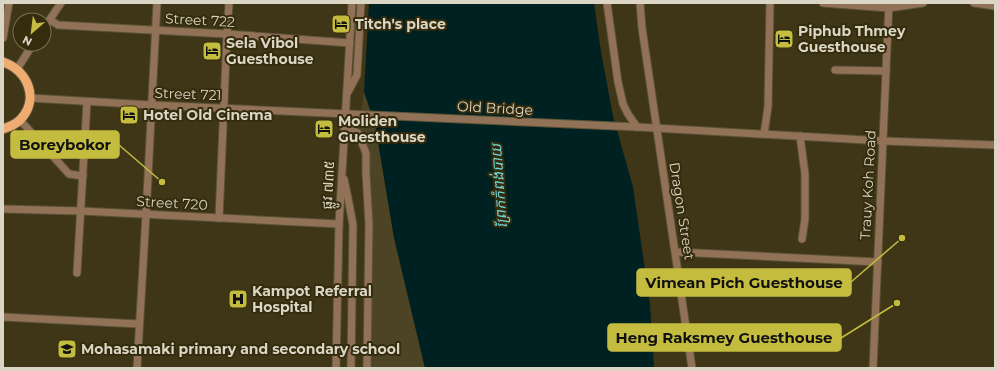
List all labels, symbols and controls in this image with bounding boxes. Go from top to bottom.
street label: Street 722 [164,9,236,31]
north arrow [12,12,52,52]
hotel icon: Titch's place [330,13,352,35]
place label: Titch's place [355,15,446,33]
place label: Piphub Thmey Guesthouse [798,22,906,56]
hotel icon: Piphub Thmey Guesthouse [773,28,795,50]
text: N [20,33,35,49]
place label: Sela Vibol Guesthouse [226,34,314,68]
hotel icon: Sela Vibol Guesthouse [201,40,223,62]
street label: Street 721 [154,84,222,104]
street label: Old Bridge [457,97,533,119]
hotel icon: Hotel Old Cinema [118,104,140,126]
place label: Hotel Old Cinema [143,106,272,124]
place label: Moliden Guesthouse [338,112,426,146]
hotel icon: Moliden Guesthouse [313,118,335,140]
street label: Trauy Koh Road [856,130,880,240]
callout: Boreybokor [11,131,119,158]
text: Boreybokor [19,135,112,154]
water label: ព្រែកកំពង់បាយ [486,142,511,229]
street label: ផ្លូវ ៧៣៥ [318,160,341,210]
street label: Dragon Street [665,161,699,261]
street label: Street 720 [136,192,208,214]
callout: Vimean Pich Guesthouse [637,269,851,296]
text: Vimean Pich Guesthouse [644,273,843,292]
place label: Kampot Referral Hospital [252,282,372,316]
hospital icon: Kampot Referral Hospital [227,288,249,310]
callout: Heng Raksmey Guesthouse [608,324,841,351]
text: Heng Raksmey Guesthouse [616,328,832,347]
school or university icon: Mohasamaki primary and secondary school [56,338,78,360]
place label: Mohasamaki primary and secondary school [81,340,400,358]

